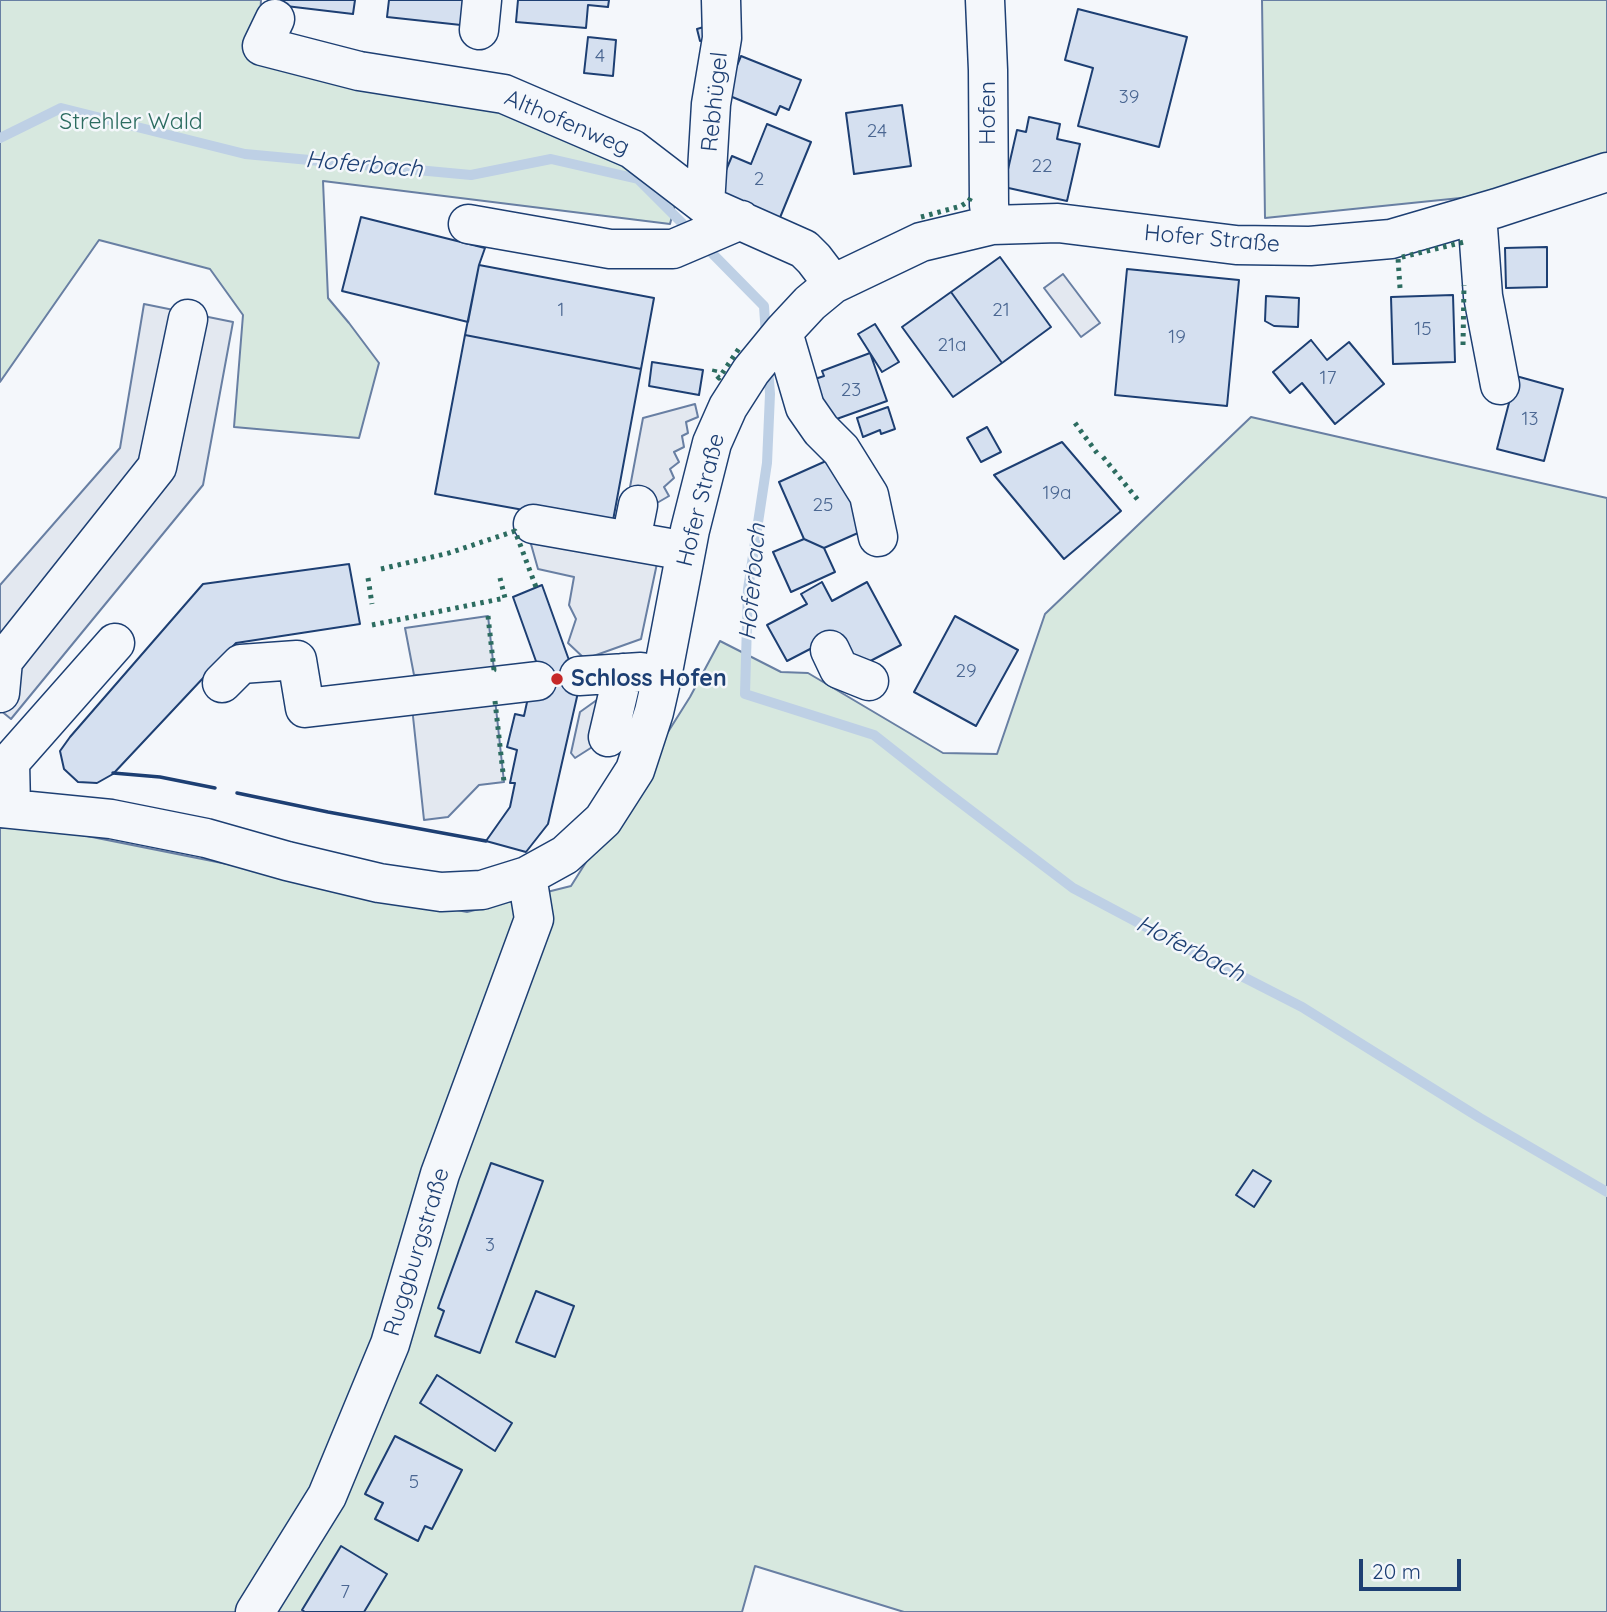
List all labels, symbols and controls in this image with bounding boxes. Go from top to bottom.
house number: 4 [595,45,605,67]
street label: Rebhügel [696,51,734,153]
street label: Hofen [974,81,1002,145]
street label: Althofenweg [500,84,634,162]
house number: 39 [1119,86,1139,108]
park label: Strehler Wald [59,108,203,136]
house number: 24 [867,120,887,142]
water label: Hoferbach [304,146,424,184]
house number: 22 [1031,155,1053,177]
house number: 2 [754,168,764,190]
street label: Hofer Straße [1143,219,1281,259]
house number: 1 [557,299,565,321]
house number: 21 [992,299,1010,321]
house number: 15 [1414,318,1432,340]
house number: 19 [1168,326,1186,348]
house number: 21a [937,334,967,356]
house number: 17 [1320,367,1336,389]
house number: 23 [841,379,861,401]
house number: 13 [1522,408,1538,430]
street label: Hofer Straße [671,431,731,569]
house number: 19a [1042,482,1072,504]
house number: 25 [813,494,833,516]
water label: Hoferbach [734,522,772,642]
house number: 29 [955,660,977,682]
place label: Schloss Hofen [571,665,727,693]
marker: Schloss Hofen [549,671,565,687]
water label: Hoferbach [1131,910,1249,988]
street label: Ruggburgstraße [378,1165,456,1339]
house number: 3 [485,1234,495,1256]
house number: 5 [409,1471,419,1493]
scale bar [1362,1546,1464,1590]
text: 20 m [1372,1558,1421,1584]
house number: 7 [340,1581,350,1603]

